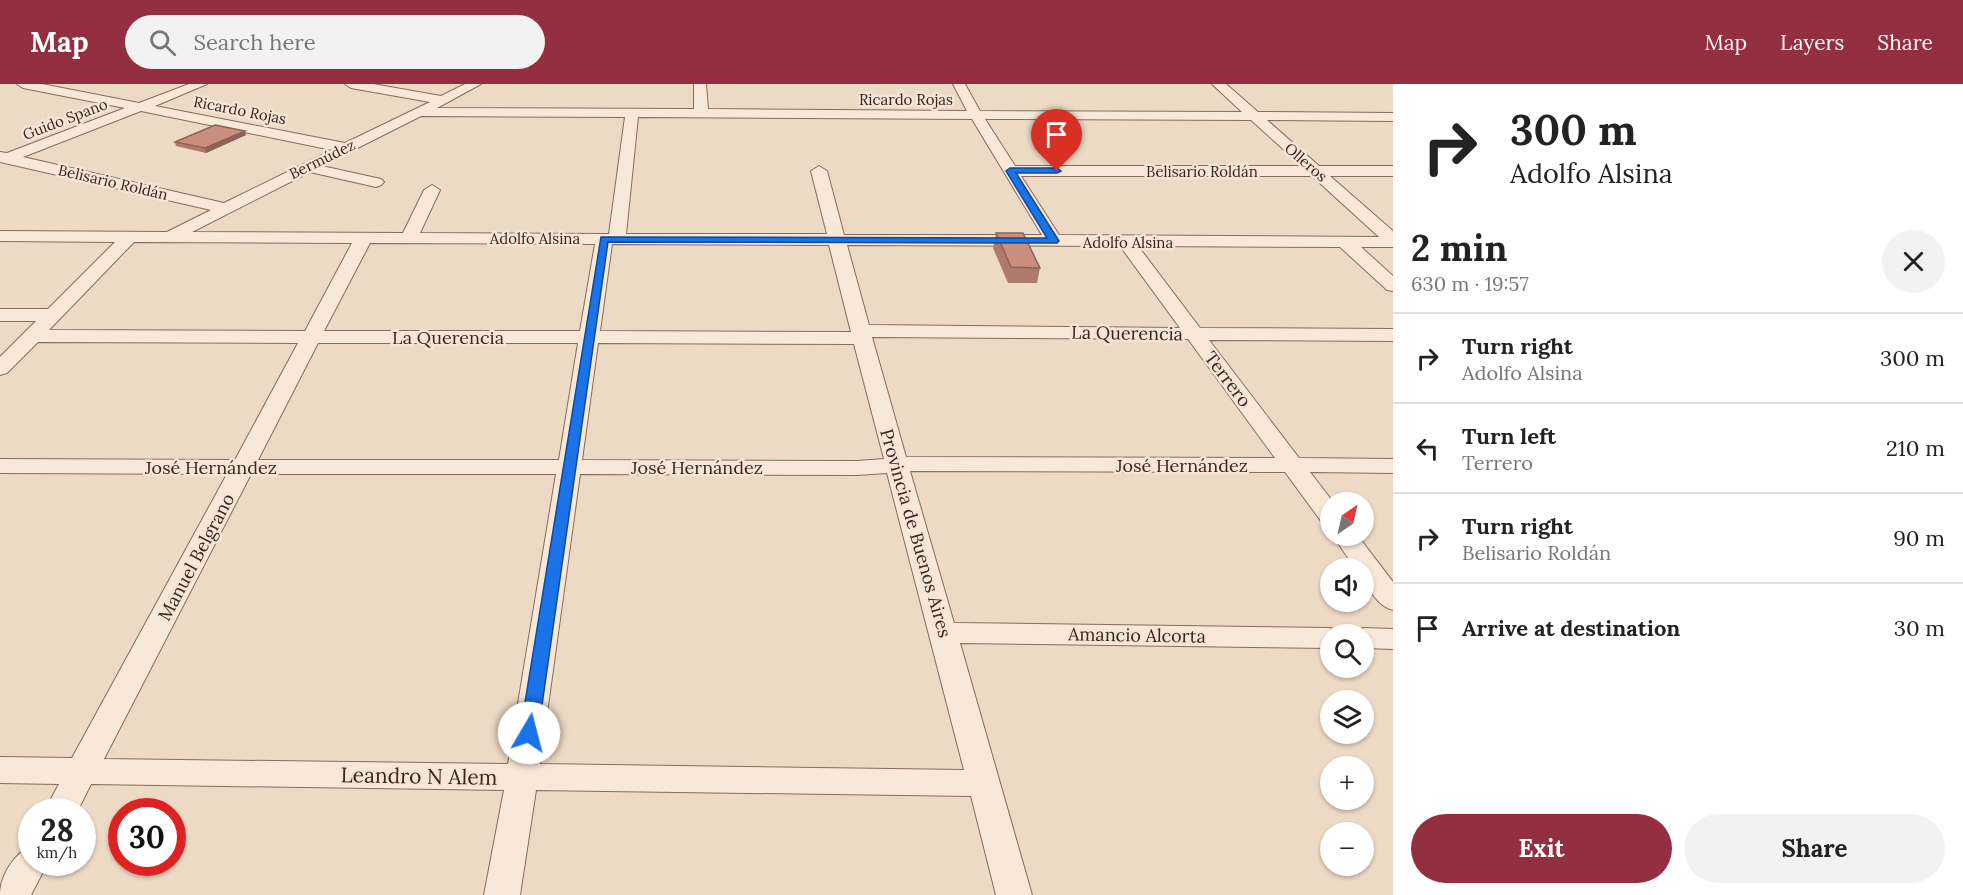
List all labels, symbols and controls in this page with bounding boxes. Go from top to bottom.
search box [125,15,545,69]
text: Map [30,24,89,60]
icon: search [146,26,179,59]
text: Search here [194,28,316,56]
text: Map [1704,29,1747,56]
text: Layers [1780,29,1844,56]
text: Share [1877,29,1933,56]
street label: Ricardo Rojas [859,90,953,109]
street label: Ricardo Rojas [192,92,288,128]
street label: Guido Spano [20,94,110,144]
text: 300 m [1510,103,1637,157]
icon: right [1411,108,1489,186]
pin [1031,109,1082,171]
icon: arrive [1040,118,1073,151]
street label: Bermúdez [286,135,358,183]
street label: Olleros [1281,138,1331,186]
text: Adolfo Alsina [1510,156,1673,190]
street label: Belisario Roldán [56,160,170,204]
street label: Belisario Roldán [1146,162,1258,181]
text: 2 min [1411,225,1508,271]
street label: Adolfo Alsina [489,229,580,248]
button: close [1882,230,1945,293]
street label: Adolfo Alsina [1082,233,1173,252]
text: 630 m · 19:57 [1411,271,1529,296]
street label: La Querencia [1071,321,1183,345]
street label: La Querencia [392,326,504,349]
text: Turn right [1462,332,1573,360]
icon: right [1411,342,1444,375]
text: 300 m [1880,344,1945,372]
street label: Terrero [1200,347,1256,411]
text: Adolfo Alsina [1462,360,1583,385]
text: Turn left [1462,422,1556,450]
street label: Provincia de Buenos Aires [875,426,957,640]
icon: left [1411,432,1444,465]
text: 210 m [1886,434,1945,462]
text: Terrero [1462,450,1533,475]
street label: José Hernández [1115,454,1248,477]
street label: José Hernández [144,456,277,479]
street label: José Hernández [630,456,763,479]
street label: Manuel Belgrano [153,489,239,625]
north arrow [1320,492,1374,546]
map controls [1320,492,1374,876]
text: Turn right [1462,512,1573,540]
icon: right [1411,522,1444,555]
text: 90 m [1893,524,1945,552]
text: Belisario Roldán [1462,540,1611,565]
button: sound [1320,558,1374,612]
icon: arrive [1411,612,1444,645]
text: Arrive at destination [1462,614,1680,642]
text: 30 m [1894,614,1945,642]
street label: Amancio Alcorta [1067,622,1206,648]
button: search [1320,624,1374,678]
button: layers [1320,690,1374,744]
position arrow [497,701,561,765]
button: + [1320,756,1374,810]
street label: Leandro N Alem [340,761,498,791]
speed limit sign: 30 [108,798,186,876]
text: 28 [40,811,74,849]
button: Exit [1411,814,1672,883]
button: Share [1684,814,1945,883]
button: − [1320,822,1374,876]
text: km/h [37,843,77,862]

